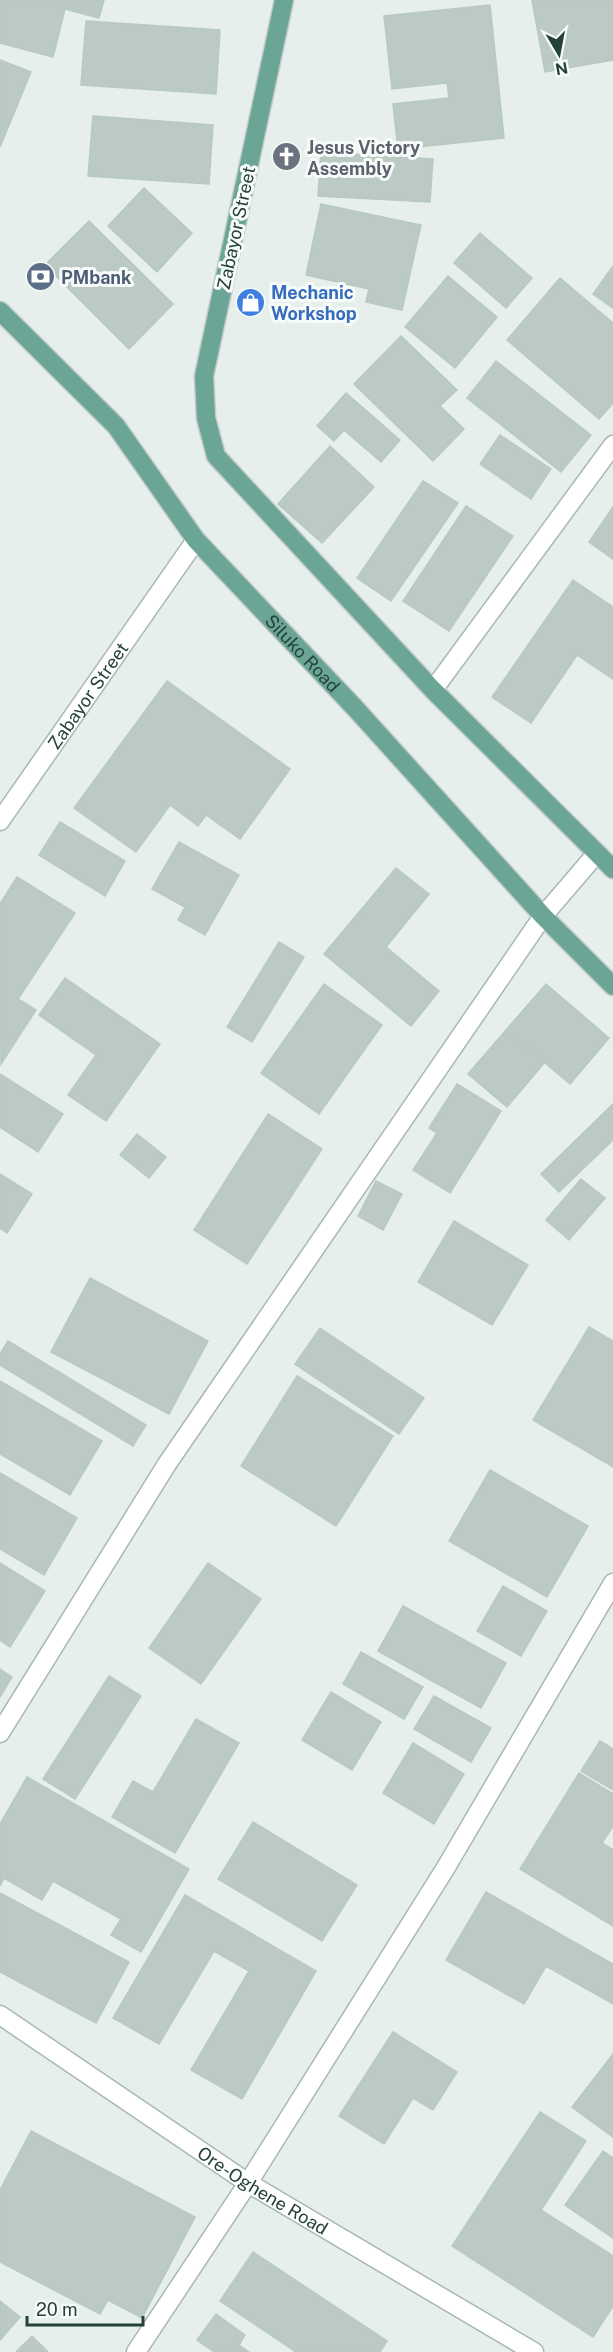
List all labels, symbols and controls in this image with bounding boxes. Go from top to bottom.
north arrow [529,24,589,84]
text: N [554,58,569,79]
place label: Jesus Victory Assembly [307,137,420,179]
church icon: Jesus Victory Assembly [270,141,302,173]
street label: Zabayor Street [213,164,259,292]
bank icon: PMbank [24,261,56,293]
place label: PMbank [61,267,132,288]
place label: Mechanic Workshop [271,282,357,324]
shop icon: Mechanic Workshop [234,286,266,318]
street label: Siluko Road [261,610,345,696]
street label: Zabayor Street [43,638,132,753]
street label: Ore-Oghene Road [194,2142,332,2238]
scale bar [27,2289,142,2327]
text: 20 m [36,2299,78,2320]

